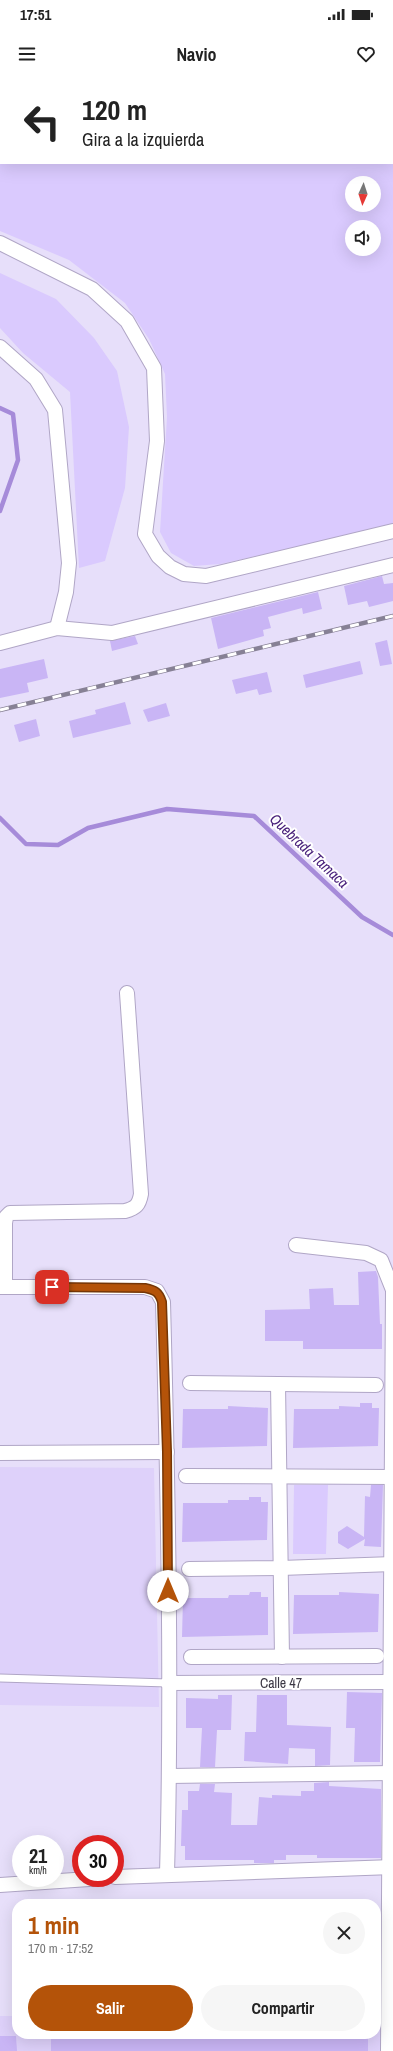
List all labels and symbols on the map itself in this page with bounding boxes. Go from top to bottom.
north arrow [345,176,381,212]
water label: Quebrada Tamaca [265,809,353,893]
pin [35,1270,69,1304]
position arrow [147,1570,189,1612]
street label: Calle 47 [260,1674,302,1692]
speed limit sign: 30 [72,1835,124,1887]

